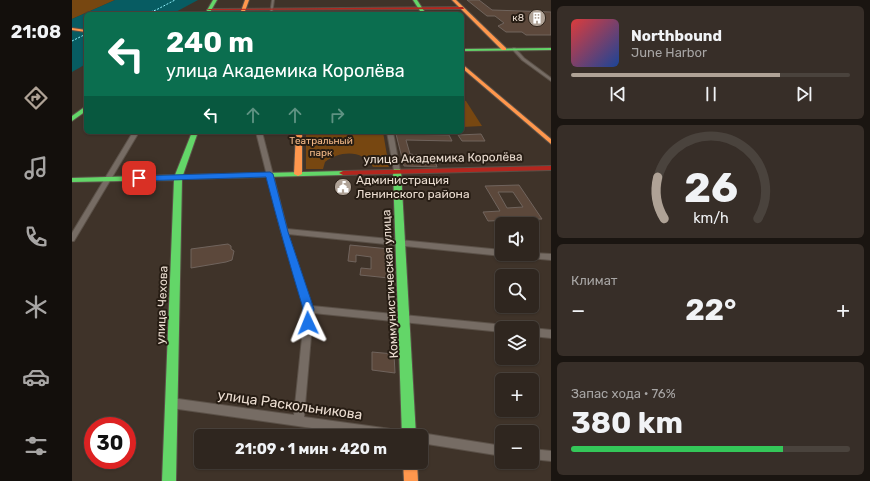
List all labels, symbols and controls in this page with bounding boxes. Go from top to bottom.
building icon: к8 [527,8,547,28]
place label: к8 [512,12,524,24]
text: 21:08 [11,21,61,43]
text: 240 m [166,26,254,59]
text: Northbound [631,27,722,45]
icon: left [100,28,152,80]
text: June Harbor [631,45,707,60]
text: улица Академика Королёва [166,60,405,82]
icon: previous [607,83,629,105]
icon: pause [700,83,722,105]
icon: next [793,83,815,105]
icon: directions [22,84,50,112]
icon: left [200,104,222,126]
icon: ahead [242,104,264,126]
icon: ahead [284,104,306,126]
icon: right [326,104,348,126]
park label: Театральный парк [289,135,353,159]
street label: улица Академика Королёва [363,150,523,166]
icon: music [22,154,50,182]
pin [122,161,156,195]
text: 26 [683,163,738,212]
icon: arrive [128,167,150,189]
place label: Администрация Ленинского района [356,173,470,201]
public building icon: Администрация Ленинского района [333,177,353,197]
street label: Коммунистическая улица [379,209,401,359]
text: km/h [693,210,728,227]
map controls [495,217,539,469]
button: sound [495,217,539,261]
icon: phone [22,223,50,251]
street label: улица Чехова [154,265,170,345]
button: search [495,269,539,313]
text: Климат [571,273,617,288]
text: 22° [685,292,736,328]
icon: climate [22,293,50,321]
text: − [571,297,585,324]
text: + [836,297,850,324]
position arrow [287,302,329,344]
button: layers [495,321,539,365]
icon: car [22,363,50,391]
button: + [495,373,539,417]
street label: улица Раскольникова [216,386,364,424]
text: Запас хода · 76% [571,386,676,401]
text: 380 km [571,405,683,441]
speed limit sign: 30 [84,417,136,469]
button: − [495,425,539,469]
icon: filters [22,432,50,460]
text: 21:09 · 1 мин · 420 m [235,440,387,458]

